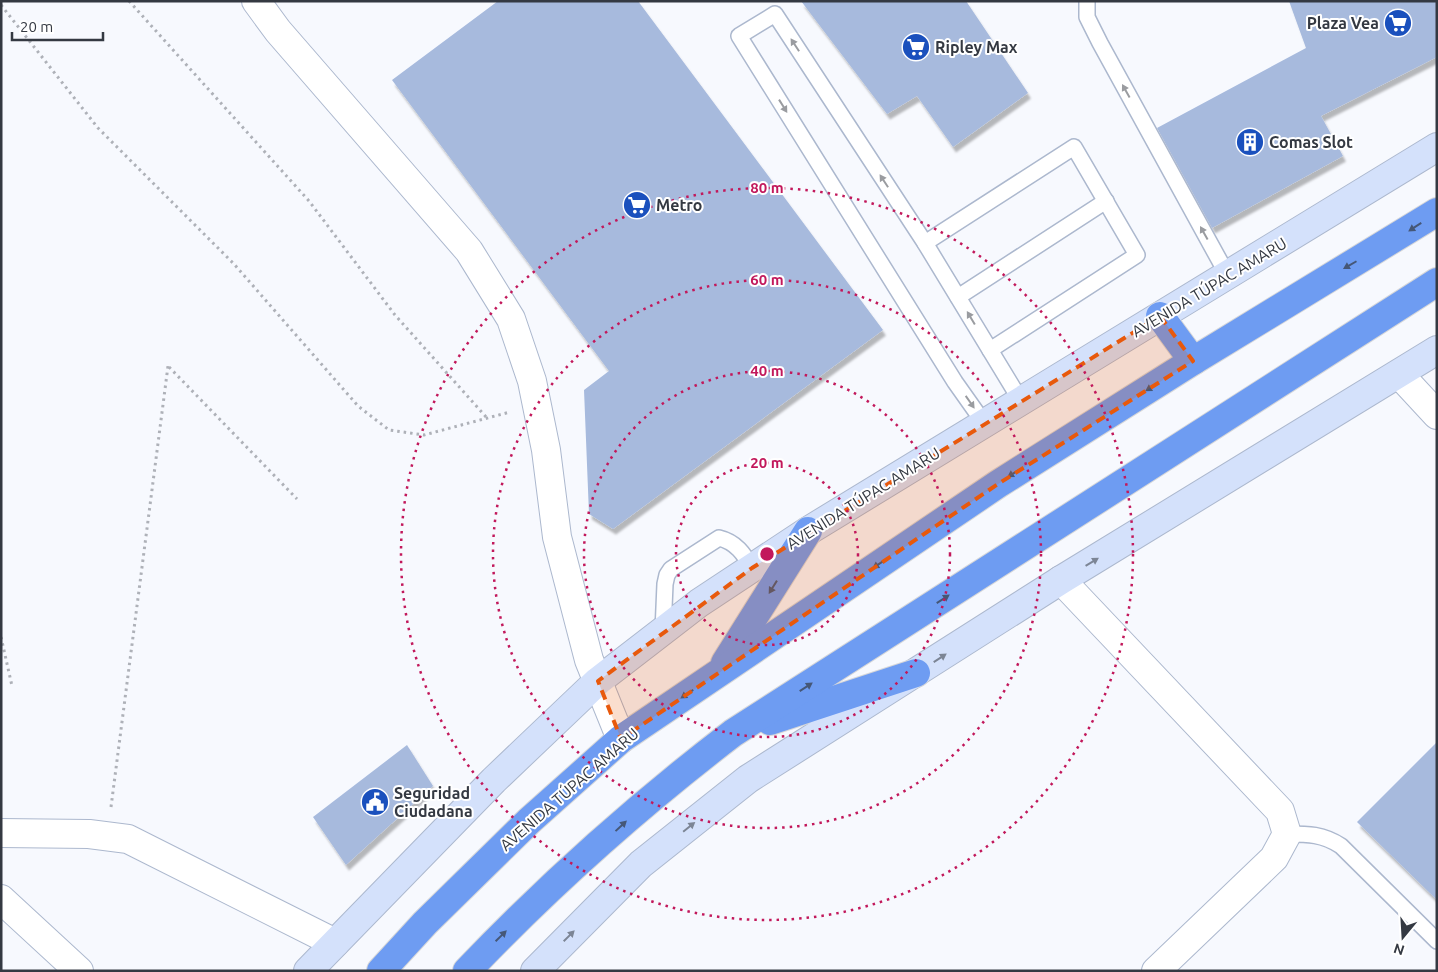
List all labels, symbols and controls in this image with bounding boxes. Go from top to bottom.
supermarket icon: Plaza Vea [1383,8,1413,38]
scale bar [12,10,104,42]
place label: Plaza Vea [1307,14,1379,32]
text: 20 m [20,18,53,35]
supermarket icon: Ripley Max [901,32,931,62]
one-way arrow [791,38,800,51]
place label: Ripley Max [935,38,1018,56]
one-way arrow [1122,83,1130,98]
one-way arrow [778,100,788,113]
building icon: Comas Slot [1235,127,1265,157]
place label: Comas Slot [1269,133,1353,151]
one-way arrow [880,174,889,187]
text: 80 m [750,179,784,196]
supermarket icon: Metro [622,190,652,220]
place label: Metro [656,196,702,214]
one-way arrow [1408,222,1421,231]
one-way arrow [1200,226,1208,240]
street label: AVENIDA TÚPAC AMARU [1127,232,1290,340]
one-way arrow [1344,261,1357,270]
text: 60 m [750,271,784,288]
one-way arrow [966,312,975,325]
text: 40 m [750,362,784,379]
one-way arrow [1145,382,1158,391]
one-way arrow [965,396,975,409]
street label: AVENIDA TÚPAC AMARU [782,442,943,553]
text: 20 m [750,454,784,471]
one-way arrow [1008,469,1021,478]
centre of rings [758,545,776,563]
one-way arrow [1085,557,1098,566]
one-way arrow [873,559,886,569]
one-way arrow [768,581,778,594]
one-way arrow [936,594,949,603]
one-way arrow [933,653,946,663]
one-way arrow [800,682,813,691]
one-way arrow [680,689,694,699]
street label: AVENIDA TÚPAC AMARU [495,722,642,854]
place label: Seguridad Ciudadana [394,784,473,820]
public building icon: Seguridad Ciudadana [360,787,390,817]
one-way arrow [614,820,626,832]
one-way arrow [682,821,695,832]
north arrow [1378,912,1428,962]
one-way arrow [495,930,507,942]
one-way arrow [563,930,575,942]
text: N [1392,940,1406,959]

